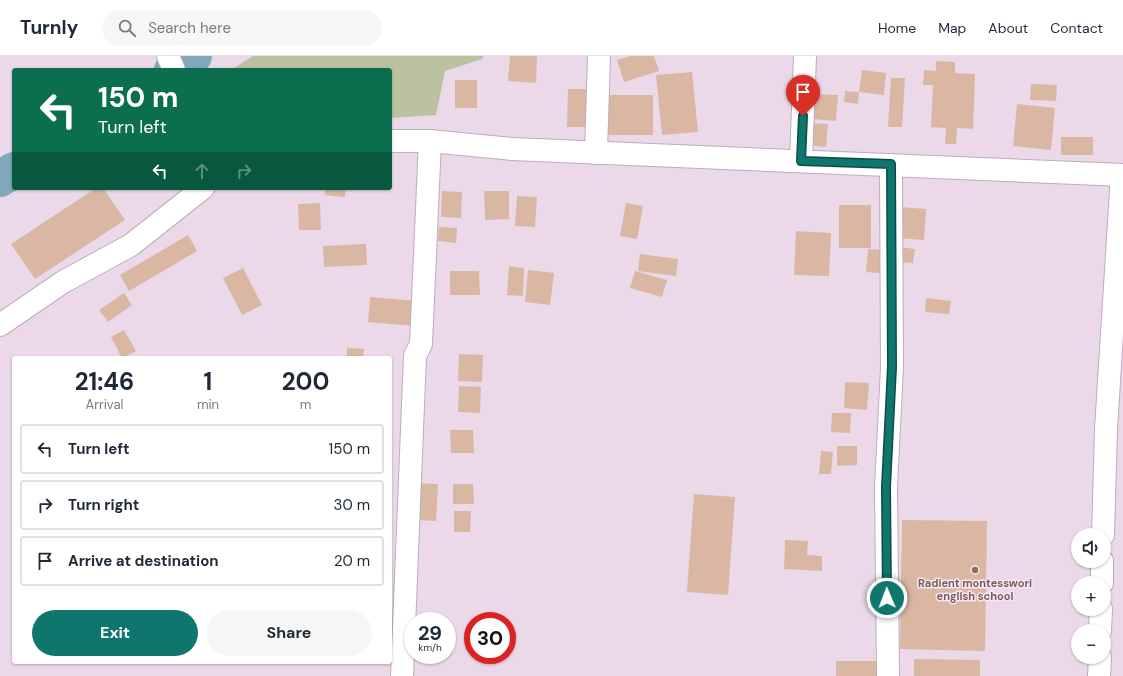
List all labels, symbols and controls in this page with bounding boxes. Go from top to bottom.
search box [102,10,382,46]
text: Turnly [20,15,78,40]
icon: search [116,17,138,39]
text: Search here [148,18,231,38]
text: Home [878,19,916,37]
text: Map [938,19,966,37]
text: About [988,19,1028,37]
text: Contact [1050,19,1103,37]
pin [786,75,820,116]
text: 150 m [98,79,178,116]
icon: arrive [792,81,814,103]
icon: left [32,84,84,136]
text: Turn left [98,115,167,139]
icon: left [149,160,171,182]
icon: ahead [191,160,213,182]
icon: right [233,160,255,182]
text: 21:46 [75,366,134,397]
text: 1 [204,366,212,397]
text: 200 [282,366,329,397]
text: Arrival [86,396,123,413]
text: min [197,396,219,413]
text: m [300,396,311,413]
icon: left [34,438,56,460]
text: Turn left [68,439,129,459]
text: 150 m [329,439,370,459]
icon: right [34,494,56,516]
text: Turn right [68,495,139,515]
text: 30 m [334,495,370,515]
map controls [1071,528,1111,664]
button: sound [1071,528,1111,568]
icon: arrive [34,550,56,572]
text: Arrive at destination [68,551,219,571]
text: 20 m [334,551,370,571]
marker: Radient montesswori english school [970,565,980,575]
place label: Radient montesswori english school [918,576,1032,603]
button: + [1071,576,1111,616]
position arrow [866,577,908,619]
button: Exit [32,610,198,656]
button: Share [206,610,372,656]
speed limit sign: 30 [464,612,516,664]
text: 29 [418,620,442,646]
button: − [1071,624,1111,664]
text: km/h [418,641,442,654]

